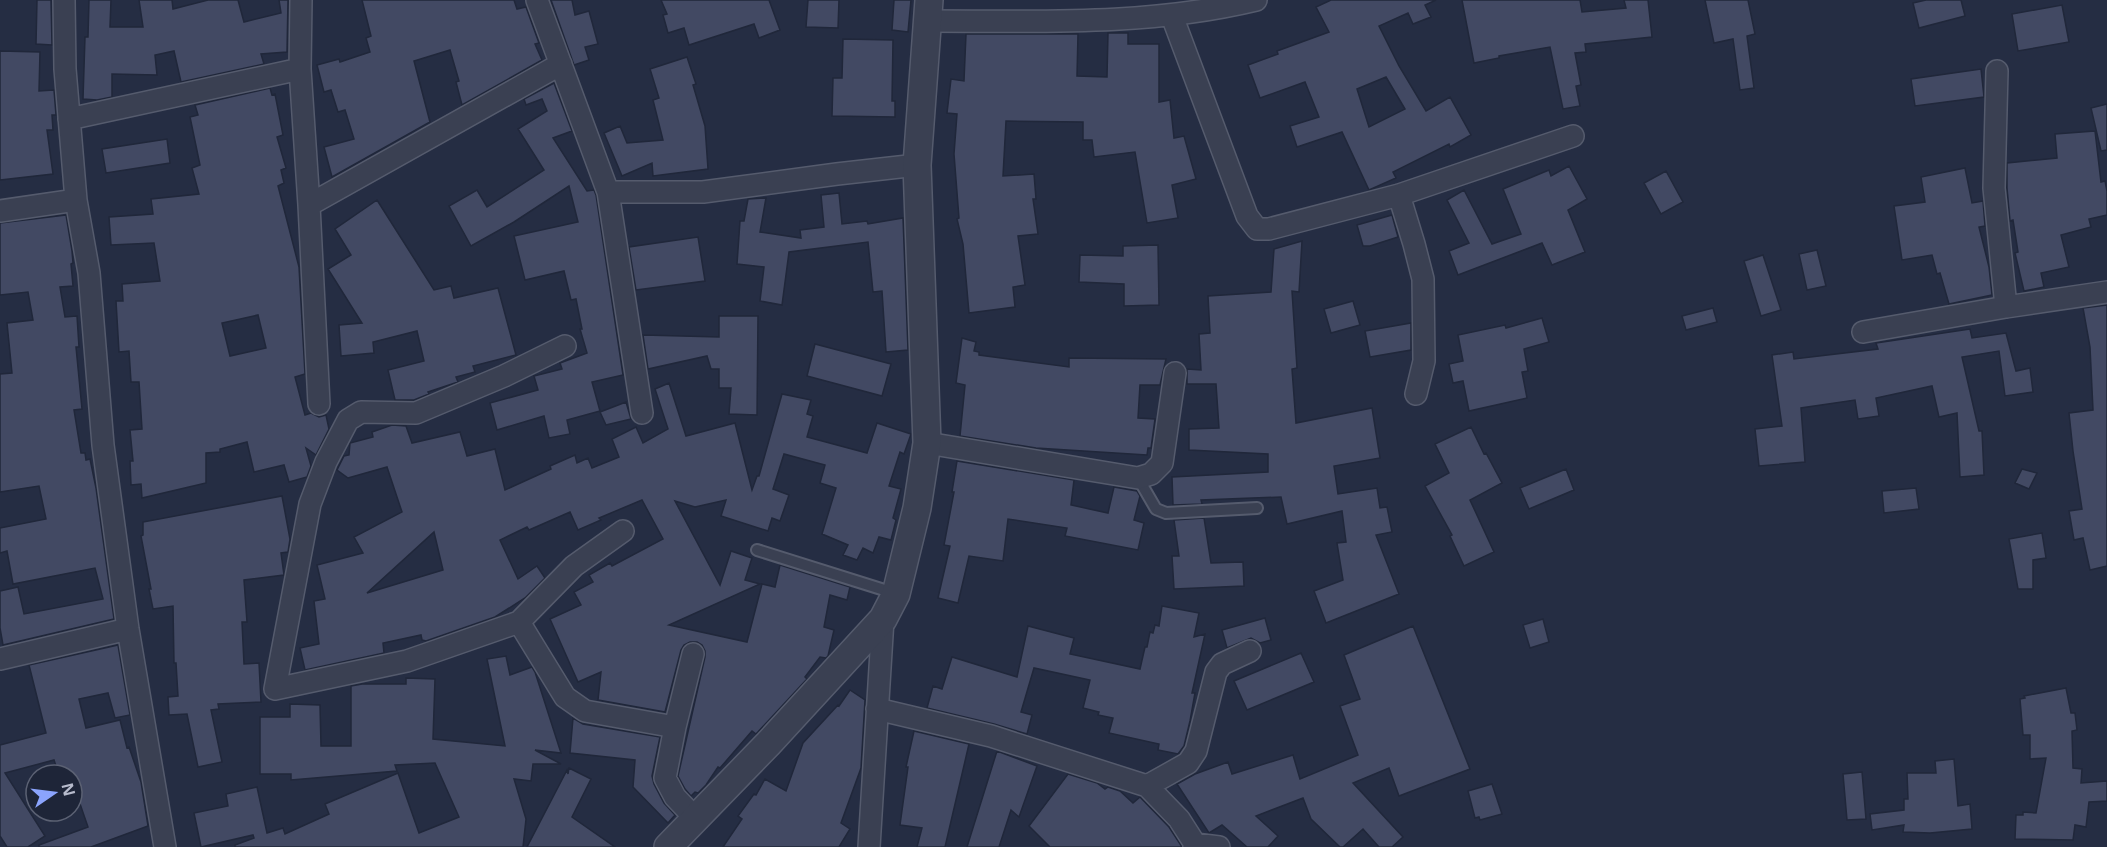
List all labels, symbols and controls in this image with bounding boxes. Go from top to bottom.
north arrow [24,763,84,823]
text: N [56,780,81,798]

